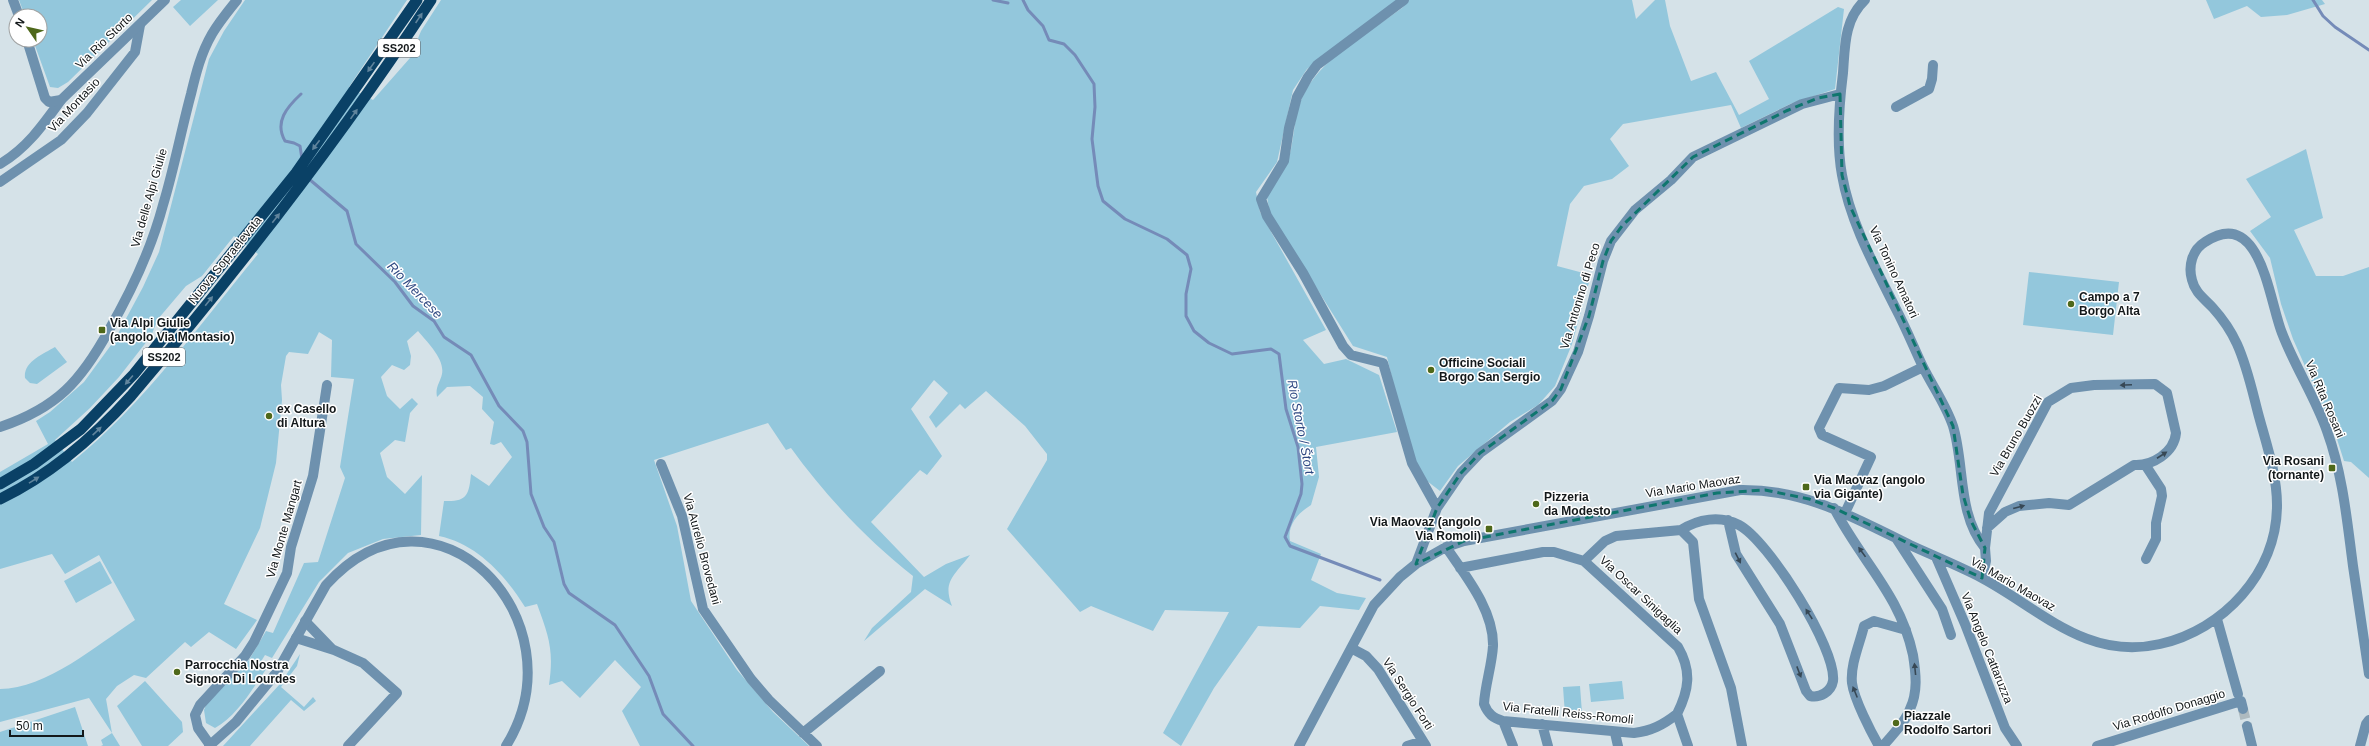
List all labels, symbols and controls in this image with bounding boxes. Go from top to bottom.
north arrow [8,8,48,48]
street label: Via Rio Storto [73,10,136,72]
one-way arrow [415,13,423,23]
text: N [13,16,27,29]
road number: SS202 [378,39,420,57]
one-way arrow [367,62,375,72]
street label: Via Montasio [45,75,103,135]
one-way arrow [350,109,358,119]
one-way arrow [312,140,320,151]
street label: Via delle Alpi Giulie [128,146,170,249]
one-way arrow [272,212,280,223]
street label: Nuova Sopraelevata [185,213,265,307]
street label: Via Tonino Amatori [1867,224,1921,320]
street label: Via Antonino di Peco [1557,241,1603,351]
water label: Rio Mercese [384,259,446,321]
place label: Campo a 7 Borgo Alta [2079,290,2140,318]
one-way arrow [205,295,214,306]
marker: Campo a 7 Borgo Alta [2066,299,2076,309]
place label: Via Alpi Giulie (angolo Via Montasio) [110,316,234,344]
marker: Via Alpi Giulie (angolo Via Montasio) [97,325,107,335]
road number: SS202 [143,348,185,366]
place label: Officine Sociali Borgo San Sergio [1439,356,1540,384]
street label: Via Rita Rosani [2302,358,2348,440]
marker: Officine Sociali Borgo San Sergio [1426,365,1436,375]
one-way arrow [125,374,134,385]
water label: Rio Storto / Štort [1284,378,1318,477]
one-way arrow [2120,382,2132,389]
street label: Via Bruno Buozzi [1987,393,2045,479]
place label: ex Casello di Altura [277,402,336,430]
marker: ex Casello di Altura [264,411,274,421]
one-way arrow [92,426,102,435]
one-way arrow [2156,452,2168,459]
place label: Via Rosani (tornante) [2263,454,2324,482]
marker: Via Rosani (tornante) [2327,463,2337,473]
street label: Via Mario Maovaz [1645,472,1741,500]
place label: Via Maovaz (angolo via Gigante) [1814,473,1925,501]
one-way arrow [29,476,39,484]
street label: Via Monte Mangart [263,478,305,580]
marker: Via Maovaz (angolo via Gigante) [1801,482,1811,492]
place label: Pizzeria da Modesto [1544,490,1611,518]
street label: Via Aurelio Brovedani [680,492,724,606]
marker: Pizzeria da Modesto [1531,499,1541,509]
one-way arrow [2013,504,2025,510]
place label: Via Maovaz (angolo Via Romoli) [1370,515,1481,543]
marker: Via Maovaz (angolo Via Romoli) [1484,524,1494,534]
one-way arrow [1858,547,1866,558]
one-way arrow [1735,552,1741,564]
street label: Via Oscar Sinigaglia [1597,553,1685,637]
street label: Via Mario Maovaz [1968,554,2058,614]
street label: Via Angelo Cattaruzza [1958,590,2016,706]
one-way arrow [1805,609,1813,619]
street label: Via Sergio Forti [1380,656,1436,732]
place label: Parrocchia Nostra Signora Di Lourdes [185,658,296,686]
one-way arrow [1911,663,1918,675]
marker: Parrocchia Nostra Signora Di Lourdes [172,667,182,677]
one-way arrow [1796,667,1802,679]
one-way arrow [1851,686,1857,698]
street label: Via Rodolfo Donaggio [2111,686,2227,734]
street label: Via Fratelli Reiss-Romoli [1502,699,1634,727]
place label: Piazzale Rodolfo Sartori [1904,709,1991,737]
scale bar [10,712,83,738]
marker: Piazzale Rodolfo Sartori [1891,718,1901,728]
text: 50 m [16,719,43,733]

